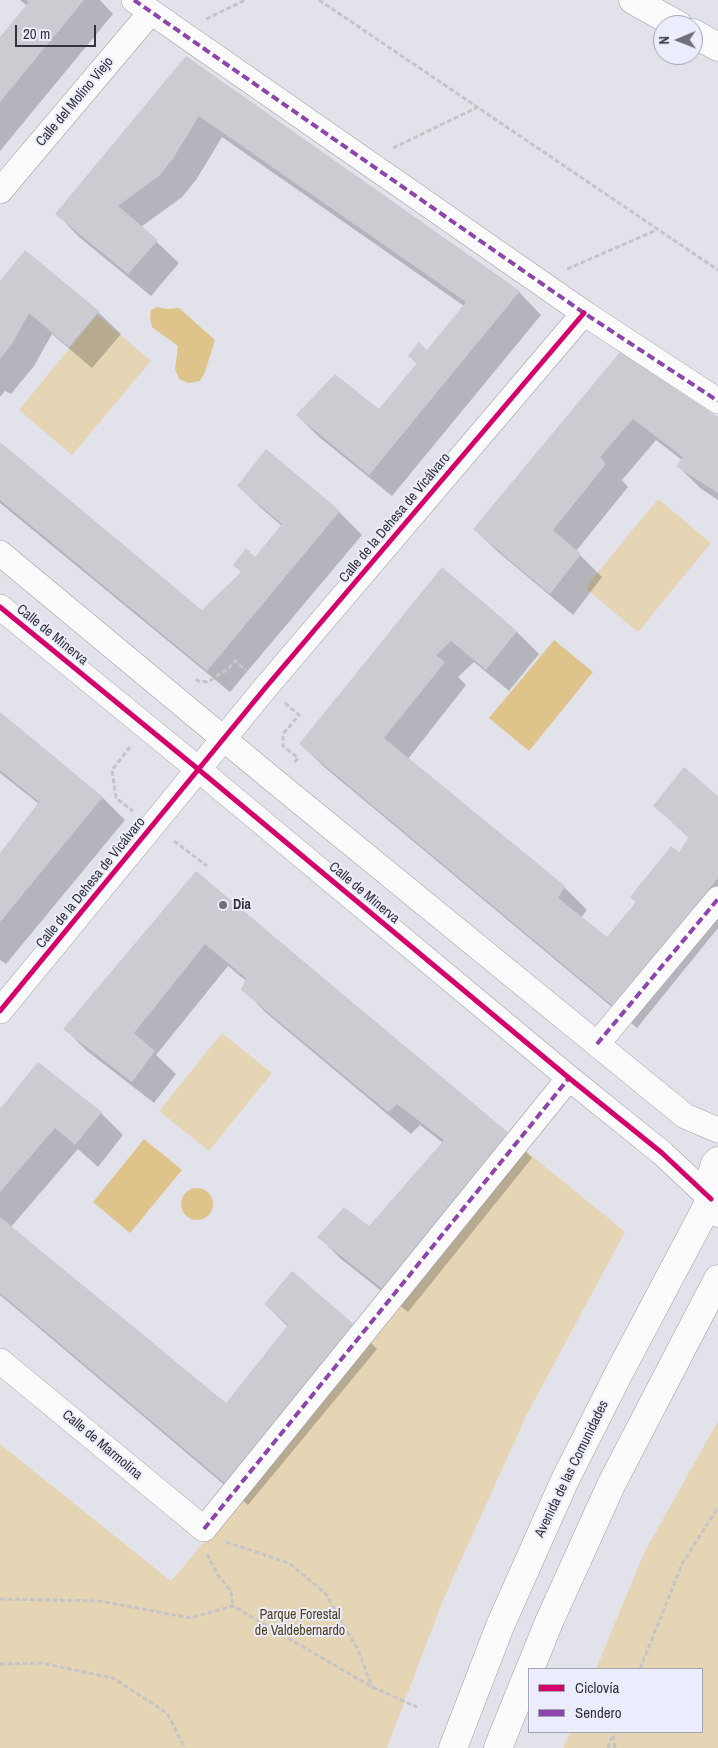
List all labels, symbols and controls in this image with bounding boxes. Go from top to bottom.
scale bar [18,15,99,47]
north arrow [653,15,703,65]
text: 20 m [23,23,50,44]
text: N [655,36,673,45]
street label: Calle del Molino Viejo [33,54,117,150]
street label: Calle de la Dehesa de Vicálvaro [336,450,454,586]
street label: Calle de Minerva [13,601,91,669]
street label: Calle de la Dehesa de Vicálvaro [33,814,149,952]
street label: Calle de Minerva [325,859,403,927]
place label: Dia [233,897,251,913]
marker: Dia [217,899,229,911]
street label: Avenida de las Comunidades [531,1398,613,1540]
street label: Calle de Marmolina [58,1407,146,1483]
park label: Parque Forestal de Valdebernardo [255,1607,345,1640]
legend [528,1668,703,1733]
text: Ciclovía [575,1677,619,1698]
text: Sendero [575,1702,622,1723]

